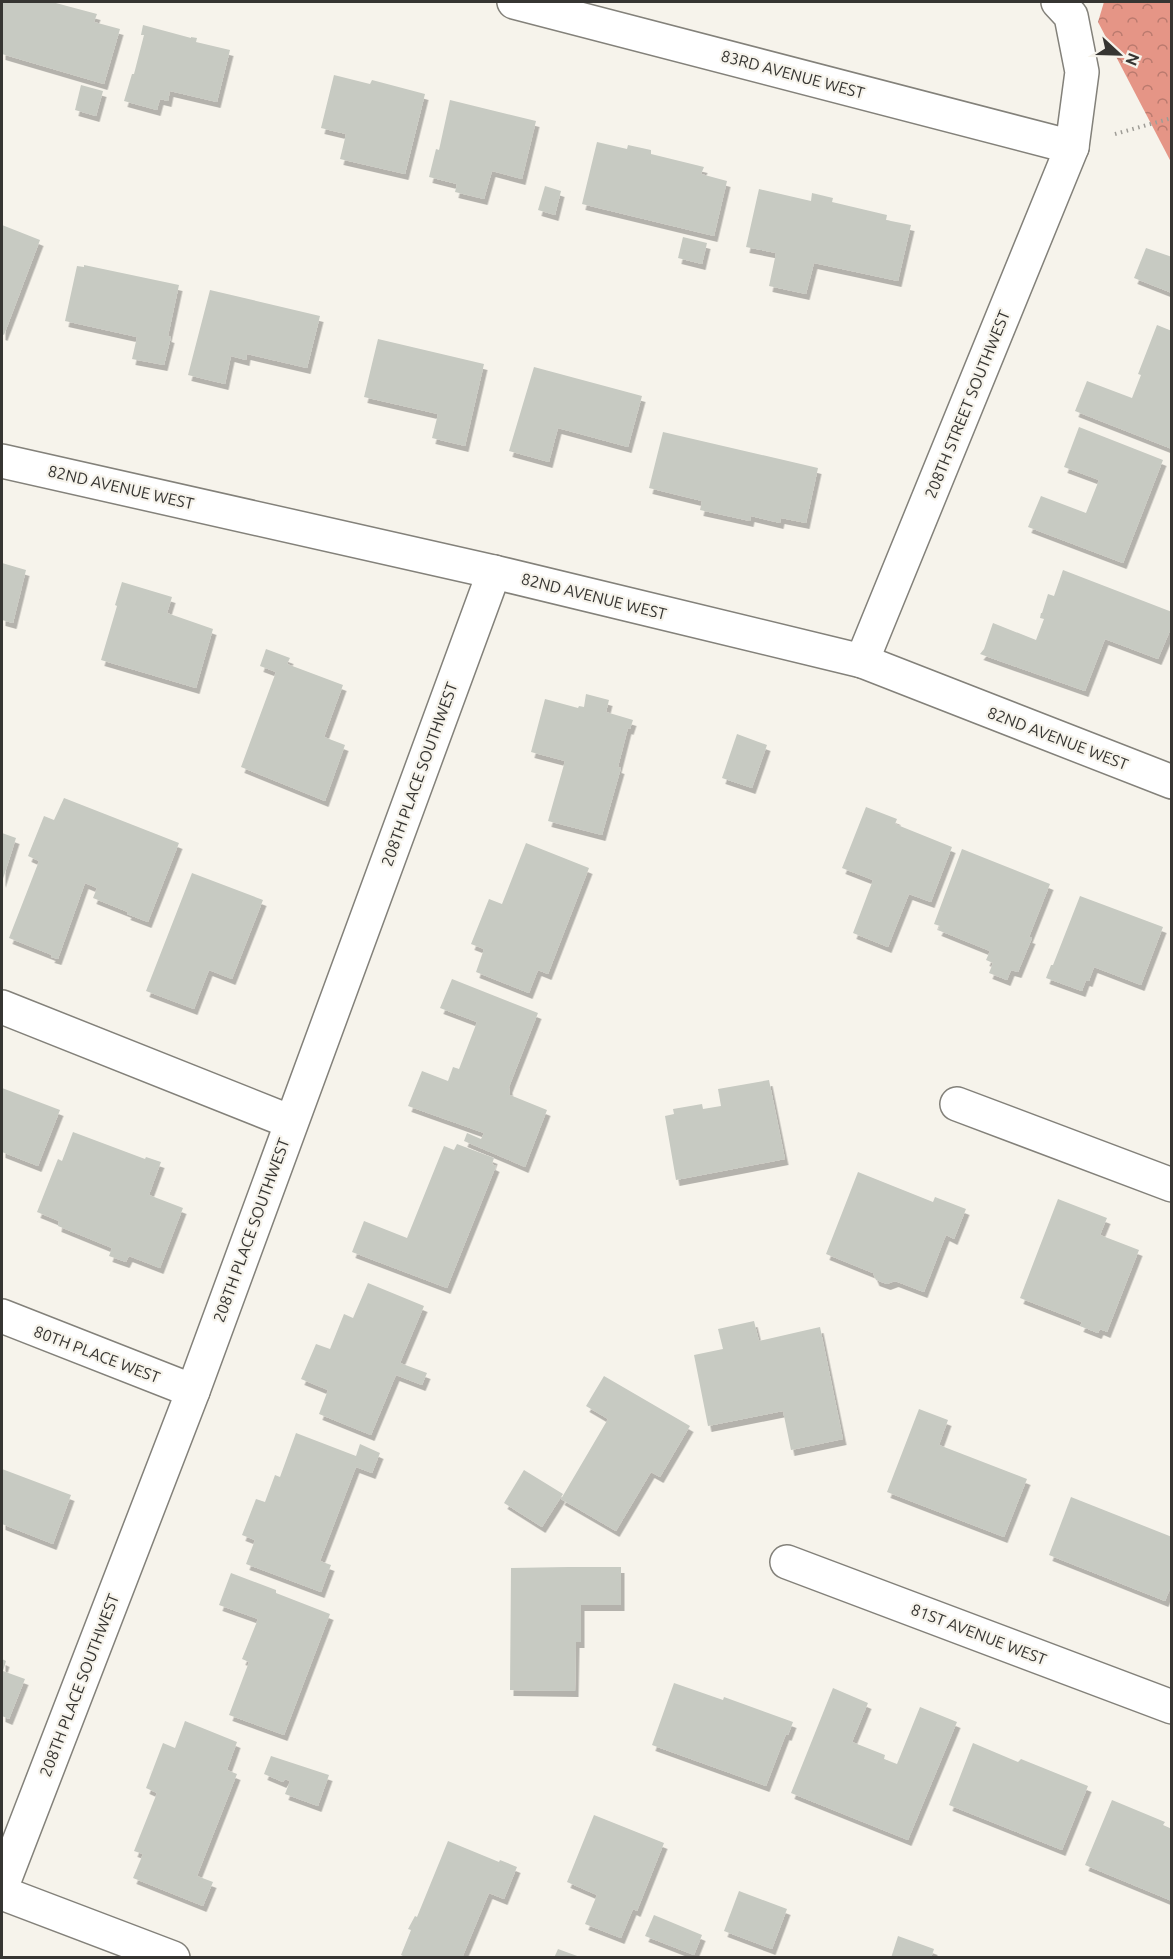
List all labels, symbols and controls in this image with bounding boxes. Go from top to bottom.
north arrow [1089,24,1149,84]
street label: 83RD AVENUE WEST [719,46,867,102]
text: N [1122,51,1143,69]
street label: 208TH STREET SOUTHWEST [921,307,1013,501]
street label: 82ND AVENUE WEST [46,461,196,513]
street label: 82ND AVENUE WEST [519,569,669,623]
street label: 208TH PLACE SOUTHWEST [377,679,461,868]
street label: 82ND AVENUE WEST [985,703,1131,773]
street label: 208TH PLACE SOUTHWEST [209,1135,293,1324]
street label: 80TH PLACE WEST [31,1322,163,1386]
street label: 208TH PLACE SOUTHWEST [36,1591,122,1779]
street label: 81ST AVENUE WEST [909,1600,1049,1668]

